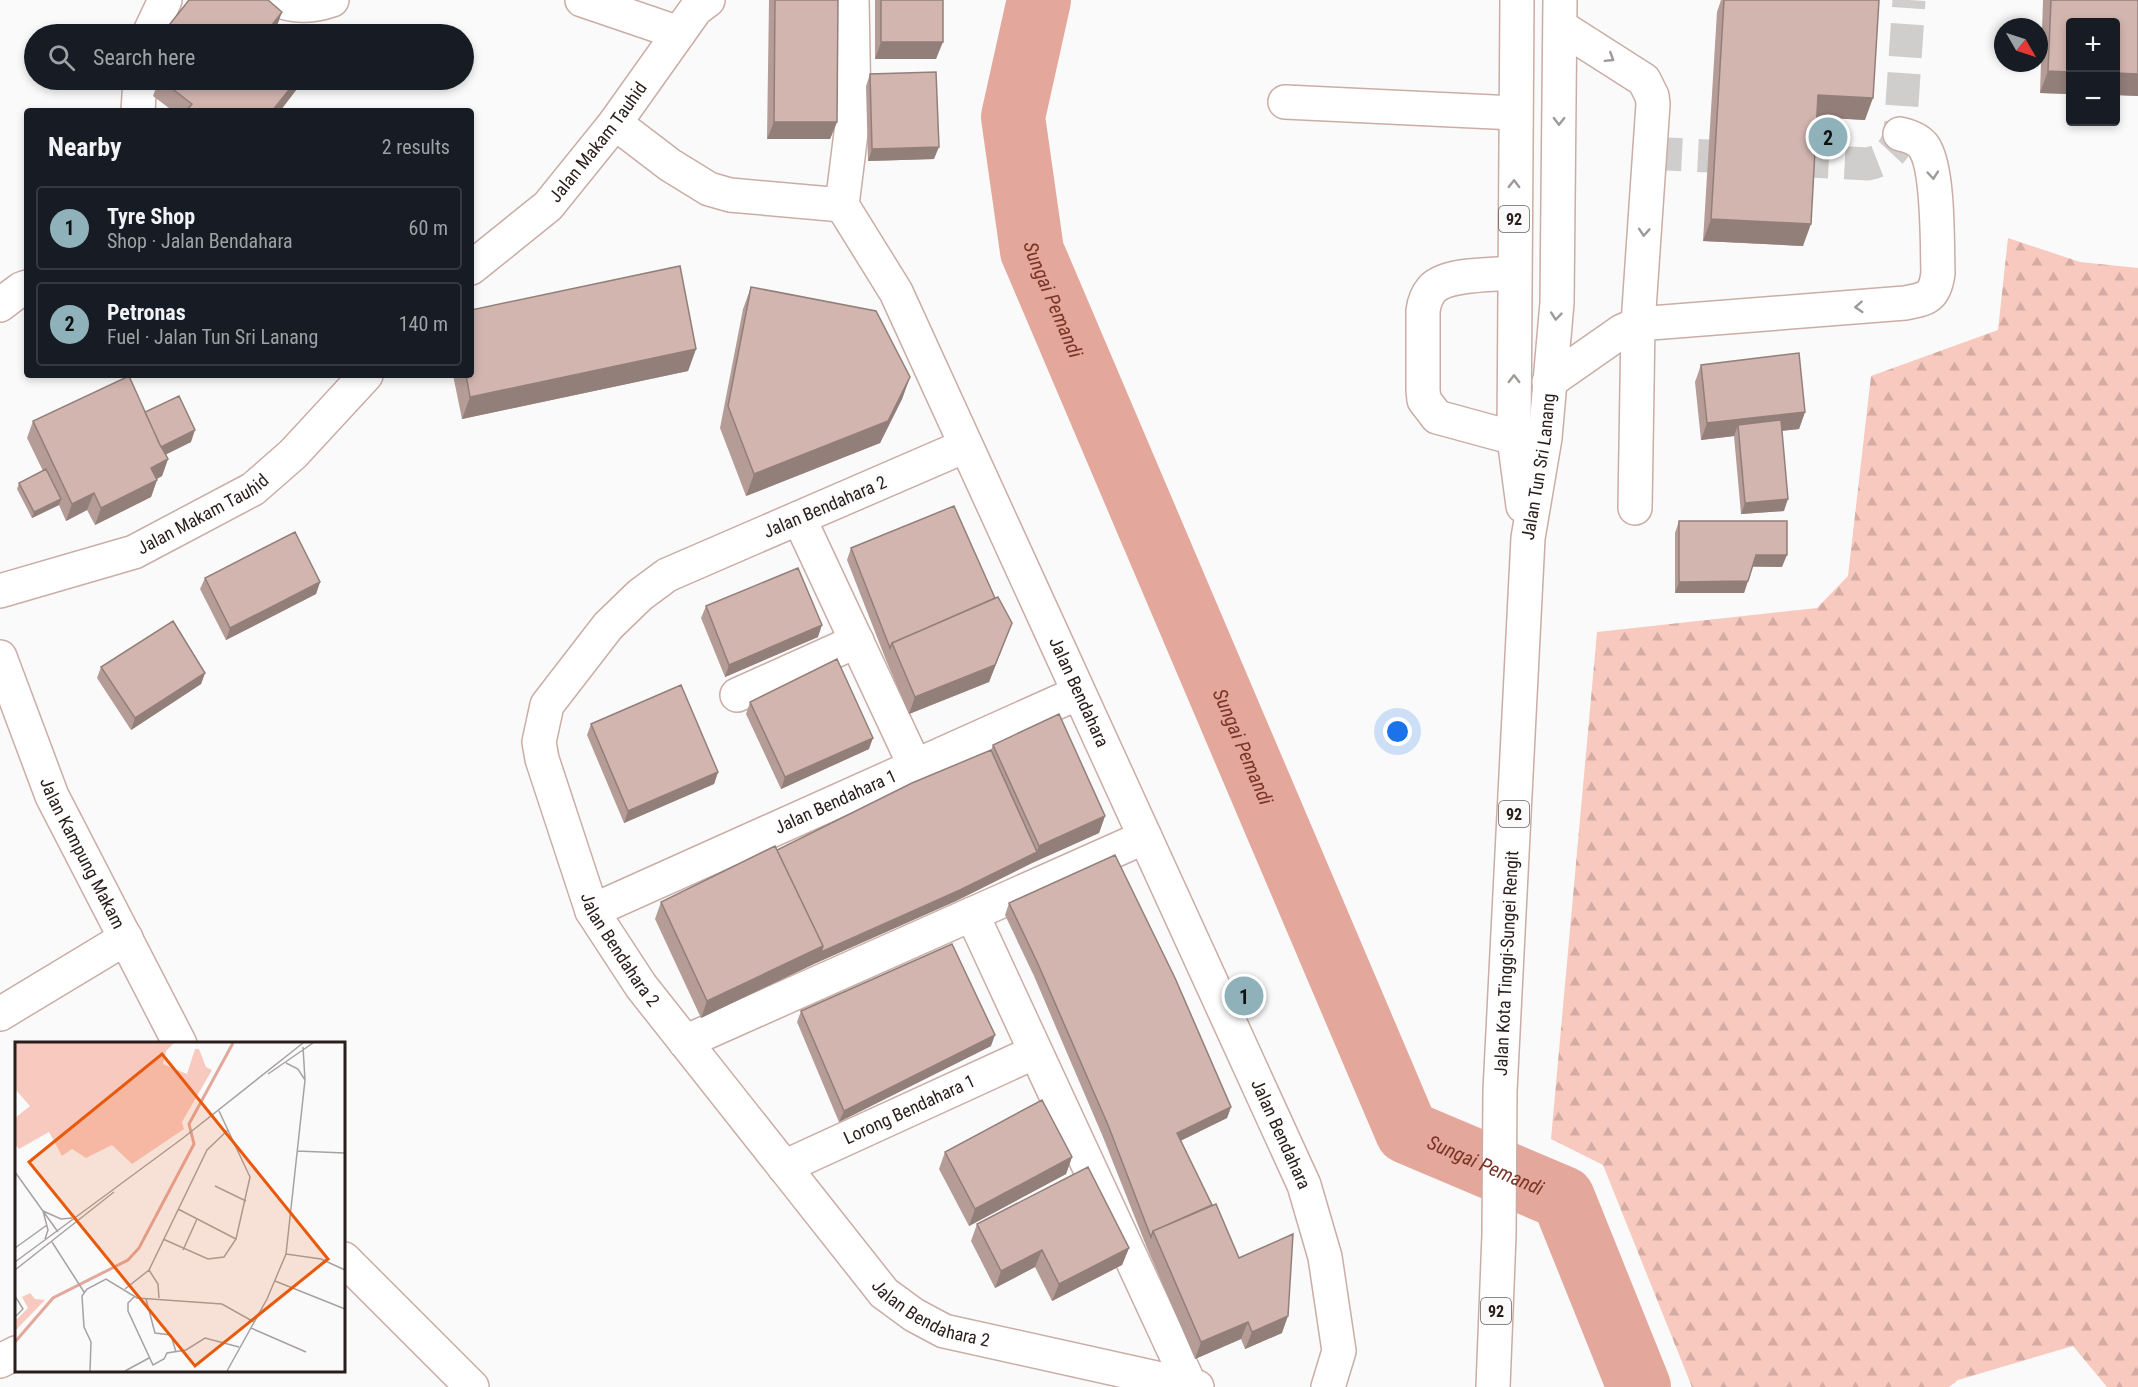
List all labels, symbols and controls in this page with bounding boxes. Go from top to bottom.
north arrow [1994,18,2048,72]
map controls [2066,18,2120,126]
button: + [2066,18,2120,72]
search box [24,24,474,90]
icon: search [45,41,78,74]
text: Search here [93,45,195,70]
one-way arrow [1604,51,1614,63]
button: − [2066,72,2120,126]
street label: Jalan Makam Tauhid [544,78,651,206]
pin: 2 [1808,114,1848,160]
one-way arrow [1553,117,1566,126]
text: Nearby [48,132,122,162]
text: 2 results [382,135,450,159]
one-way arrow [1926,170,1939,180]
one-way arrow [1508,180,1520,189]
text: Tyre Shop [107,204,195,229]
road number: 92 [1499,206,1529,232]
text: 1 [64,216,75,240]
text: 60 m [409,216,448,240]
one-way arrow [1638,228,1651,237]
text: Shop · Jalan Bendahara [107,229,293,253]
water label: Sungai Pemandi [1019,240,1088,362]
text: Petronas [107,300,186,325]
one-way arrow [1855,300,1864,313]
text: 2 [64,312,75,336]
text: 140 m [399,312,448,336]
one-way arrow [1550,312,1563,321]
text: Fuel · Jalan Tun Sri Lanang [107,325,318,349]
one-way arrow [1508,375,1520,384]
street label: Jalan Tun Sri Lanang [1517,392,1559,541]
street label: Jalan Makam Tauhid [133,469,273,558]
street label: Jalan Bendahara 2 [760,471,890,542]
street label: Jalan Bendahara [1045,634,1113,750]
water label: Sungai Pemandi [1208,685,1279,809]
your location [1383,717,1412,746]
street label: Jalan Bendahara 1 [771,765,900,838]
street label: Jalan Kampung Makam [36,775,130,932]
road number: 92 [1499,801,1529,827]
street label: Jalan Kota Tinggi-Sungei Rengit [1490,850,1522,1076]
street label: Jalan Bendahara 2 [577,890,664,1011]
pin: 1 [1224,974,1264,1018]
inset map [15,1042,345,1372]
street label: Lorong Bendahara 1 [840,1070,978,1148]
street label: Jalan Bendahara [1247,1076,1315,1192]
water label: Sungai Pemandi [1424,1130,1548,1201]
street label: Jalan Bendahara 2 [868,1275,992,1351]
road number: 92 [1481,1298,1511,1324]

